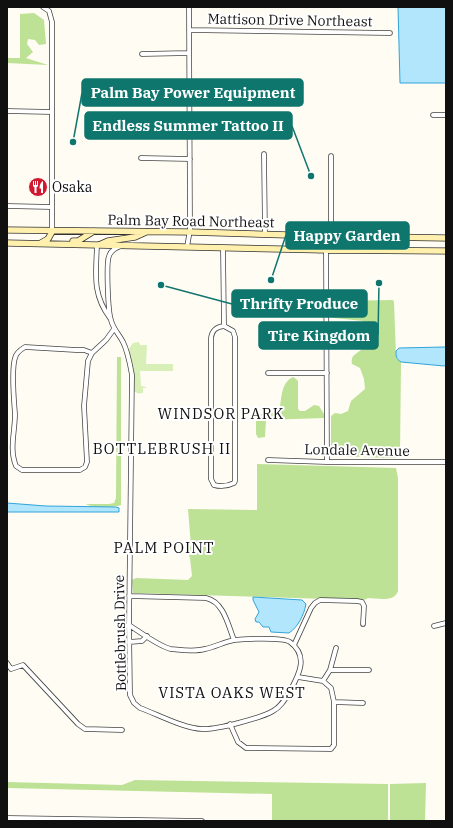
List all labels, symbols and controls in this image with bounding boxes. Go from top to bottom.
street label: Mattison Drive Northeast [207,10,373,30]
callout: Palm Bay Power Equipment [82,79,303,106]
text: Palm Bay Power Equipment [91,83,296,102]
callout: Endless Summer Tattoo II [85,112,292,139]
text: Endless Summer Tattoo II [92,116,284,135]
restaurant icon: Osaka [27,176,49,198]
place label: Osaka [52,178,93,196]
street label: Palm Bay Road Northeast [107,211,275,231]
callout: Happy Garden [286,222,409,249]
text: Happy Garden [293,226,401,245]
callout: Thrifty Produce [232,290,367,317]
text: Thrifty Produce [240,294,358,313]
callout: Tire Kingdom [259,322,378,349]
text: Tire Kingdom [268,326,371,345]
district label: WINDSOR PARK [158,404,284,423]
district label: BOTTLEBRUSH II [93,439,231,458]
street label: Londale Avenue [304,440,410,460]
district label: PALM POINT [113,538,215,557]
street label: Bottlebrush Drive [110,575,130,691]
district label: VISTA OAKS WEST [158,683,306,702]

